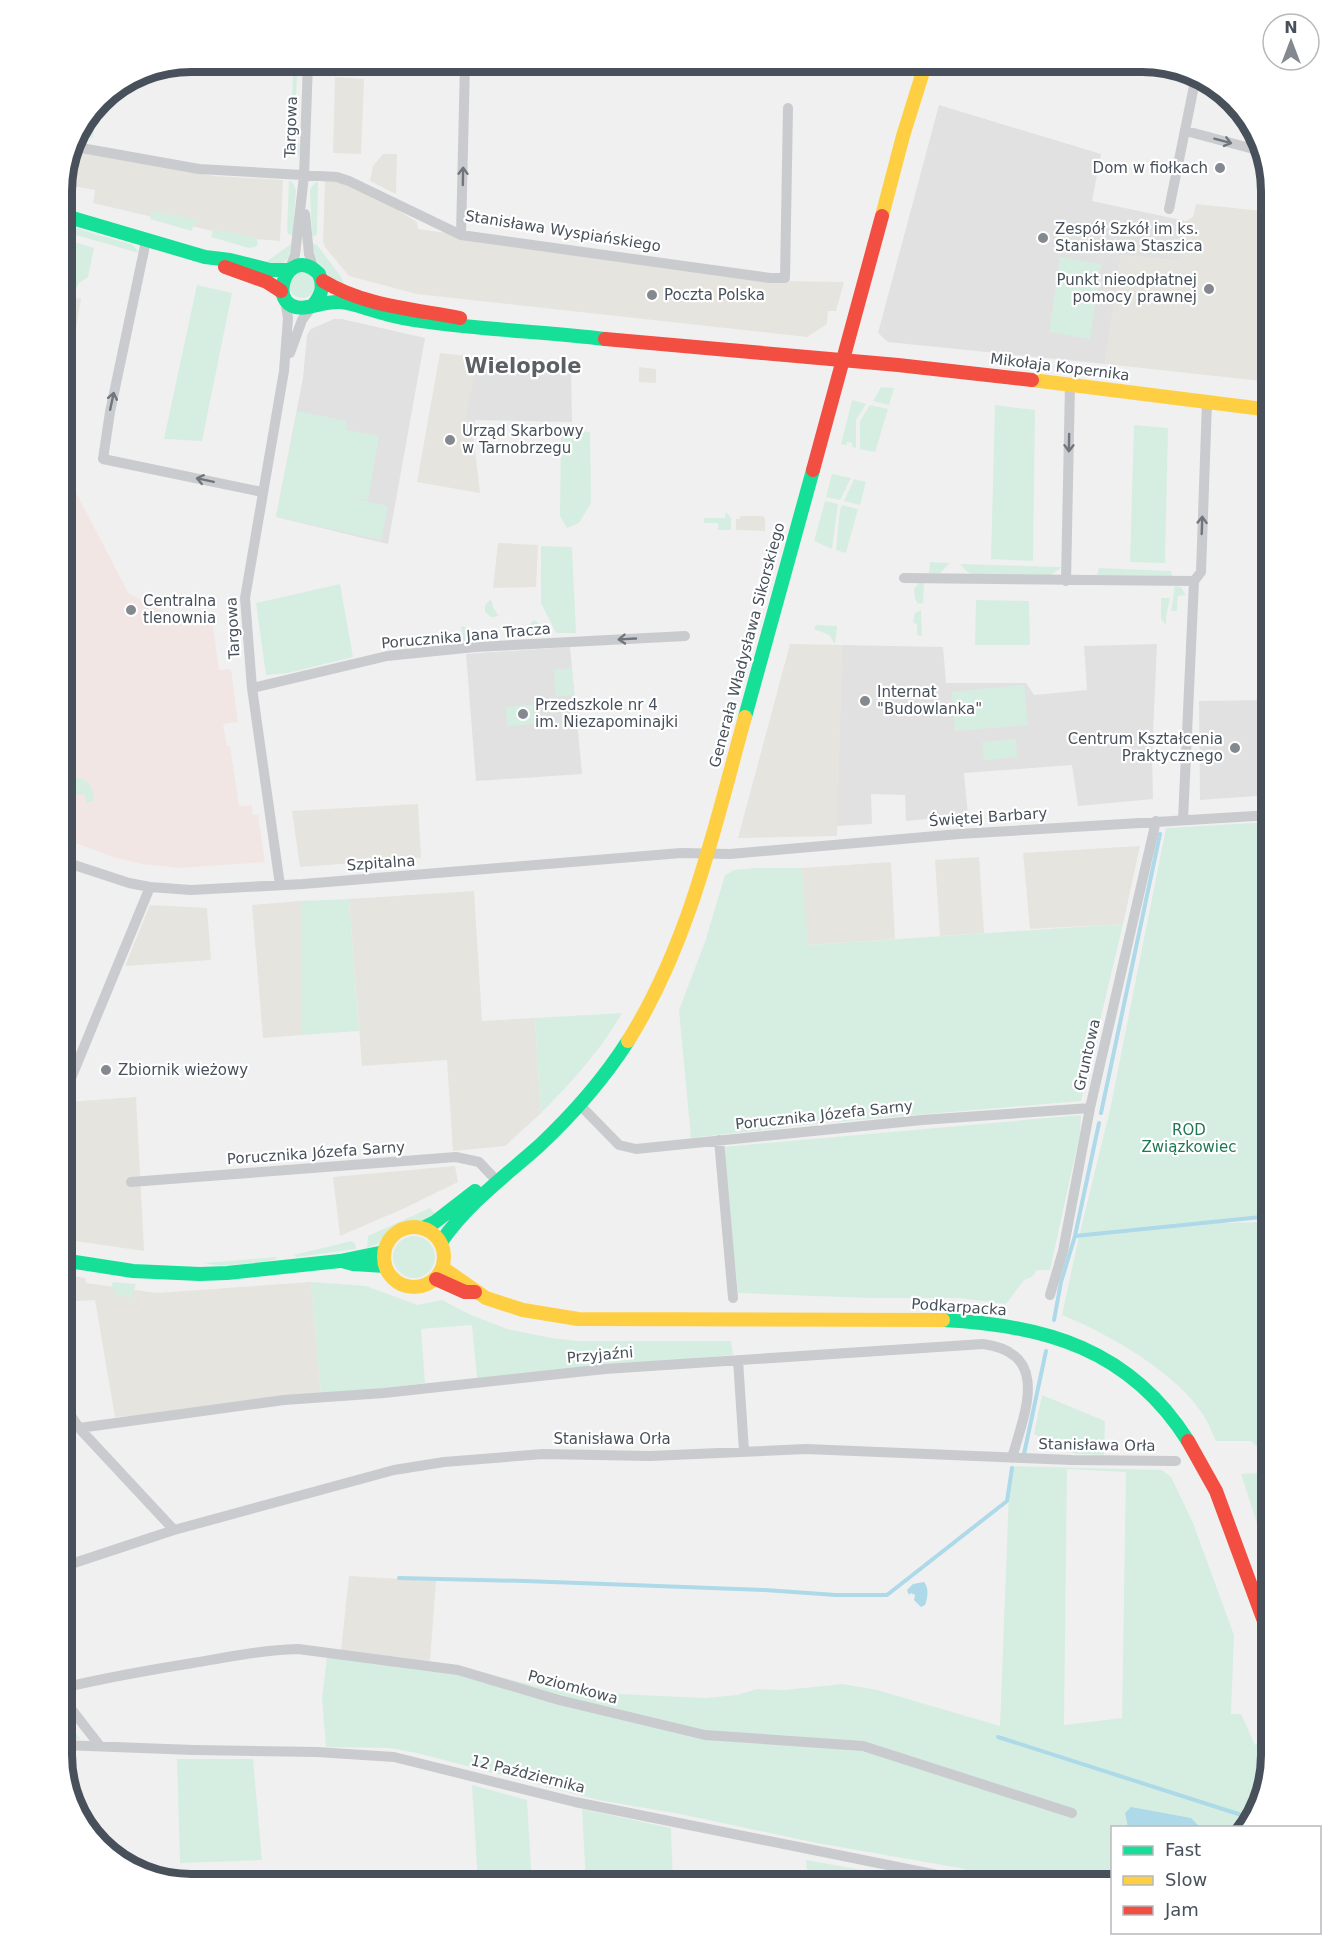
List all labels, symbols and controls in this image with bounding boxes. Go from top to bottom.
north arrow [1261,12,1321,72]
text: N [1284,18,1298,37]
street label: Targowa [281,96,301,159]
one-way arrow [1214,136,1233,147]
place label: Dom w fiołkach [1093,159,1208,177]
marker: Dom w fiołkach [1213,161,1227,175]
one-way arrow [457,167,468,187]
street label: Stanisława Wyspiańskiego [464,207,662,255]
place label: Zespół Szkół im ks. Stanisława Staszica [1055,220,1203,255]
marker: Zespół Szkół im ks. Stanisława Staszica [1036,231,1050,245]
place label: Punkt nieodpłatnej pomocy prawnej [1057,271,1197,306]
marker: Punkt nieodpłatnej pomocy prawnej [1202,282,1216,296]
place label: Poczta Polska [664,286,765,304]
marker: Poczta Polska [645,288,659,302]
street label: Mikołaja Kopernika [989,350,1131,384]
district label: Wielopole [464,354,582,378]
one-way arrow [107,392,119,411]
place label: Urząd Skarbowy w Tarnobrzegu [462,422,584,457]
one-way arrow [1063,432,1074,452]
marker: Urząd Skarbowy w Tarnobrzegu [443,433,457,447]
one-way arrow [196,474,215,486]
one-way arrow [1197,516,1208,536]
street label: Generała Władysława Sikorskiego [706,520,788,770]
place label: Centralna tlenownia [143,592,216,627]
street label: Targowa [222,597,244,660]
marker: Centralna tlenownia [124,603,138,617]
street label: Porucznika Jana Tracza [380,620,552,652]
one-way arrow [617,633,637,644]
place label: Internat "Budowlanka" [877,683,982,718]
marker: Internat "Budowlanka" [858,694,872,708]
place label: Przedszkole nr 4 im. Niezapominajki [535,696,678,731]
marker: Przedszkole nr 4 im. Niezapominajki [516,707,530,721]
place label: Centrum Kształcenia Praktycznego [1068,730,1223,765]
marker: Centrum Kształcenia Praktycznego [1228,741,1242,755]
street label: Świętej Barbary [928,803,1048,830]
street label: Szpitalna [346,852,416,874]
street label: Gruntowa [1070,1017,1104,1093]
place label: Zbiornik wieżowy [118,1061,248,1079]
marker: Zbiornik wieżowy [99,1063,113,1077]
street label: Porucznika Józefa Sarny [734,1097,914,1133]
park label: ROD Związkowiec [1141,1121,1237,1156]
street label: Porucznika Józefa Sarny [226,1138,406,1168]
street label: Podkarpacka [911,1295,1007,1319]
street label: Przyjaźni [566,1343,634,1367]
street label: Stanisława Orła [553,1430,671,1448]
street label: Stanisława Orła [1038,1435,1156,1455]
street label: Poziomkowa [526,1666,620,1708]
street label: 12 Października [469,1751,587,1797]
legend [1111,1826,1321,1934]
text: Fast [1165,1839,1201,1860]
text: Slow [1165,1869,1207,1890]
text: Jam [1164,1899,1199,1920]

